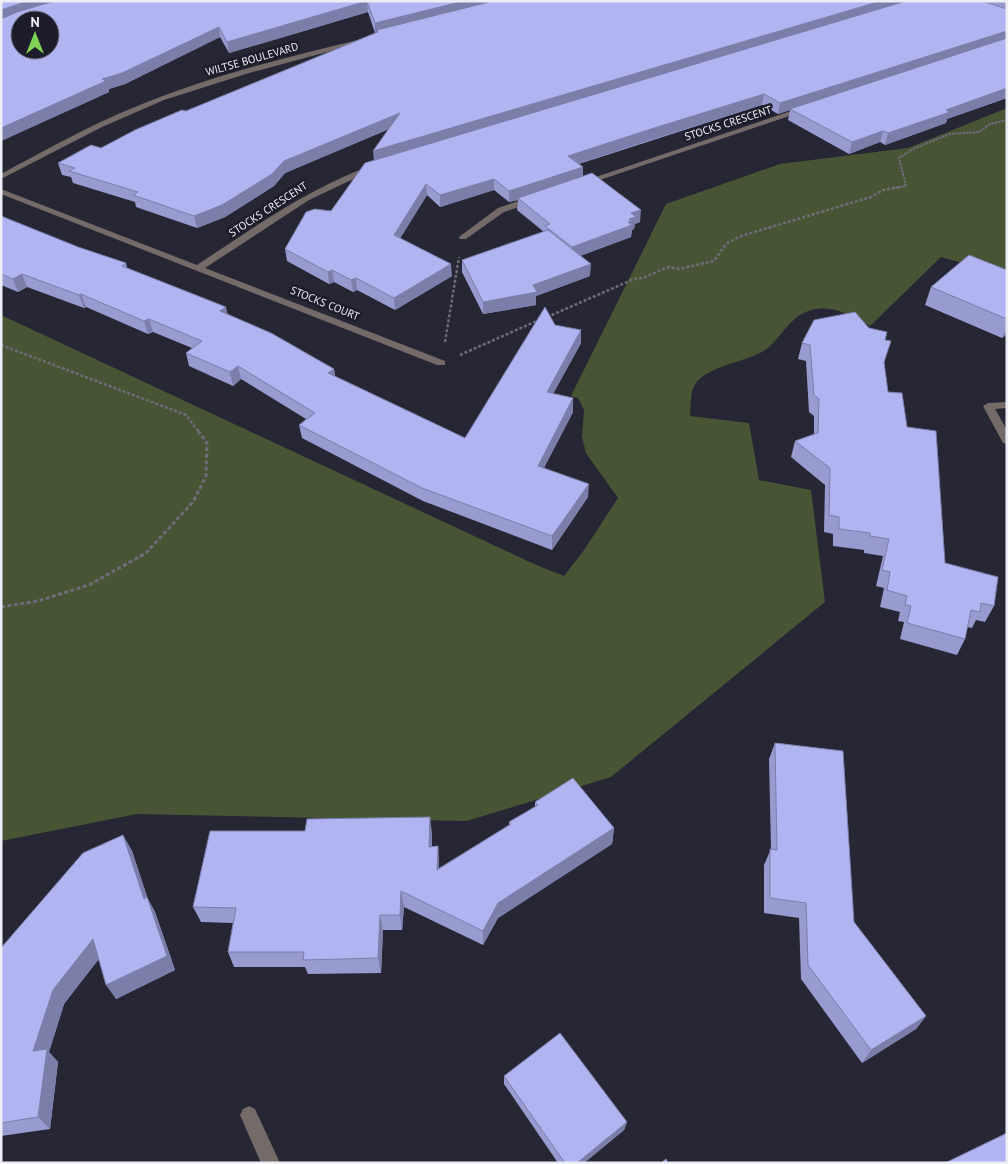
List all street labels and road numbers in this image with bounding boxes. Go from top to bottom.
street label: WILTSE BOULEVARD [204,39,300,79]
street label: STOCKS CRESCENT [683,102,773,144]
street label: STOCKS CRESCENT [226,178,310,240]
street label: STOCKS COURT [288,283,362,323]

